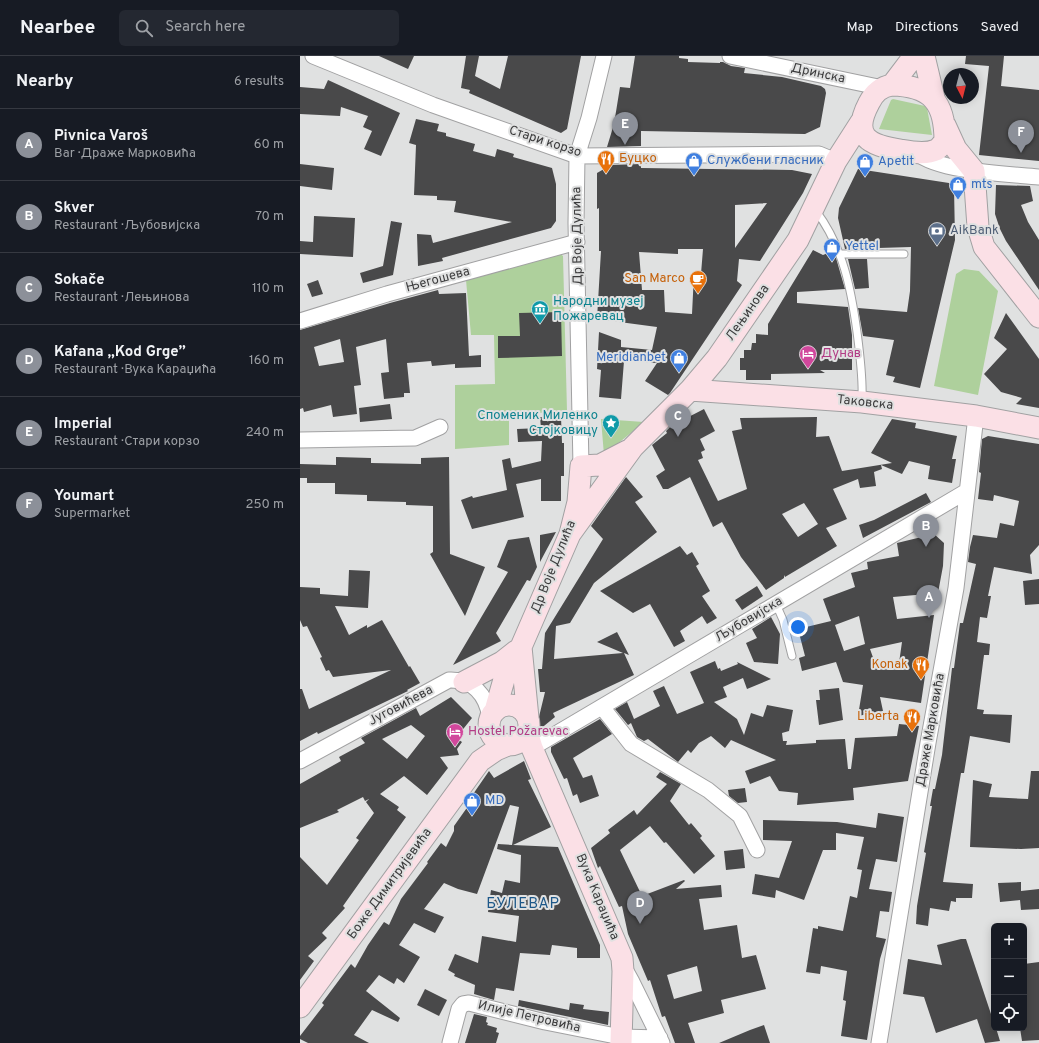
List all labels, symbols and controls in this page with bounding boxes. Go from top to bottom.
search box [119,10,399,46]
text: Nearbee [20,16,95,40]
icon: search [133,17,155,39]
text: Search here [165,18,245,37]
text: Map [847,19,873,36]
text: Directions [895,19,959,36]
text: Saved [981,19,1019,36]
street label: Дринска [789,60,847,88]
north arrow [943,68,979,104]
text: Nearby [16,71,73,93]
text: 6 results [234,74,284,90]
pin: E [612,112,638,145]
pin: F [1008,120,1034,153]
street label: Стари корзо [507,123,583,161]
text: Pivnica Varoš [54,127,148,146]
text: A [24,137,34,153]
text: 60 m [254,137,284,153]
text: Bar · Драже Марковића [54,146,196,162]
restaurant icon: Буцко [596,149,616,174]
place label: Буцко [619,151,657,167]
shop icon: Службени гласник [684,151,704,176]
shop icon: Apetit [855,152,875,177]
place label: Службени гласник [707,153,824,169]
place label: Apetit [878,154,914,170]
shop icon: mts [948,175,968,200]
place label: mts [971,177,993,193]
street label: Др Воје Дулића [569,186,587,286]
text: Skver [54,199,94,218]
text: B [25,209,33,225]
text: 70 m [255,209,284,225]
text: Restaurant · Љубовијска [54,218,200,234]
bank icon: AikBank [927,221,947,246]
place label: AikBank [950,223,999,239]
shop icon: Yettel [822,237,842,262]
place label: Yettel [845,239,879,255]
street label: Његошева [404,264,472,296]
cafe icon: San Marco [688,269,708,294]
text: Sokače [54,271,105,290]
place label: San Marco [624,271,685,287]
text: C [25,281,33,297]
text: 110 m [252,281,284,297]
street label: Лењинова [723,282,773,344]
text: Restaurant · Лењинова [54,290,189,306]
place label: Народни музеј Пожаревац [553,294,644,325]
museum icon: Народни музеј Пожаревац [530,299,550,324]
text: Kafana „Kod Grge” [54,343,186,362]
hotel icon: Дунав [798,344,818,369]
place label: Дунав [821,346,861,362]
shop icon: Meridianbet [669,348,689,373]
place label: Meridianbet [596,350,666,366]
text: D [24,353,34,369]
text: 160 m [249,353,284,369]
text: Restaurant · Вука Караџића [54,362,216,378]
street label: Таковска [836,392,894,414]
pin: C [665,404,691,437]
place label: Споменик Миленко Стојковицу [477,408,598,439]
place icon: Споменик Миленко Стојковицу [601,413,621,438]
text: Imperial [54,415,112,434]
text: E [25,425,33,441]
text: 240 m [246,425,284,441]
text: Restaurant · Стари корзо [54,434,200,450]
text: Youmart [54,487,114,506]
text: F [25,497,33,513]
text: 250 m [246,497,284,513]
text: Supermarket [54,506,130,522]
pin: B [913,514,939,547]
street label: Др Воје Дулића [528,518,580,616]
pin: A [916,585,942,618]
street label: Љубовијска [712,594,786,646]
your location [788,617,808,637]
restaurant icon: Konak [911,655,931,680]
place label: Konak [871,657,908,673]
street label: Драже Марковића [913,672,949,788]
street label: Југовићева [366,682,436,730]
restaurant icon: Liberta [902,707,922,732]
place label: Liberta [857,709,899,725]
hotel icon: Hostel Požarevac [445,722,465,747]
place label: Hostel Požarevac [468,724,569,740]
shop icon: MD [462,791,482,816]
place label: MD [485,793,504,809]
street label: Боже Димитријевића [344,825,436,943]
street label: Вука Караџића [572,852,622,942]
pin: D [627,891,653,924]
district label: БУЛЕВАР [486,895,560,914]
map controls [991,923,1027,1031]
button: + [991,923,1027,959]
button: − [991,959,1027,995]
button: locate [991,995,1027,1031]
street label: Илије Петровића [476,997,582,1037]

